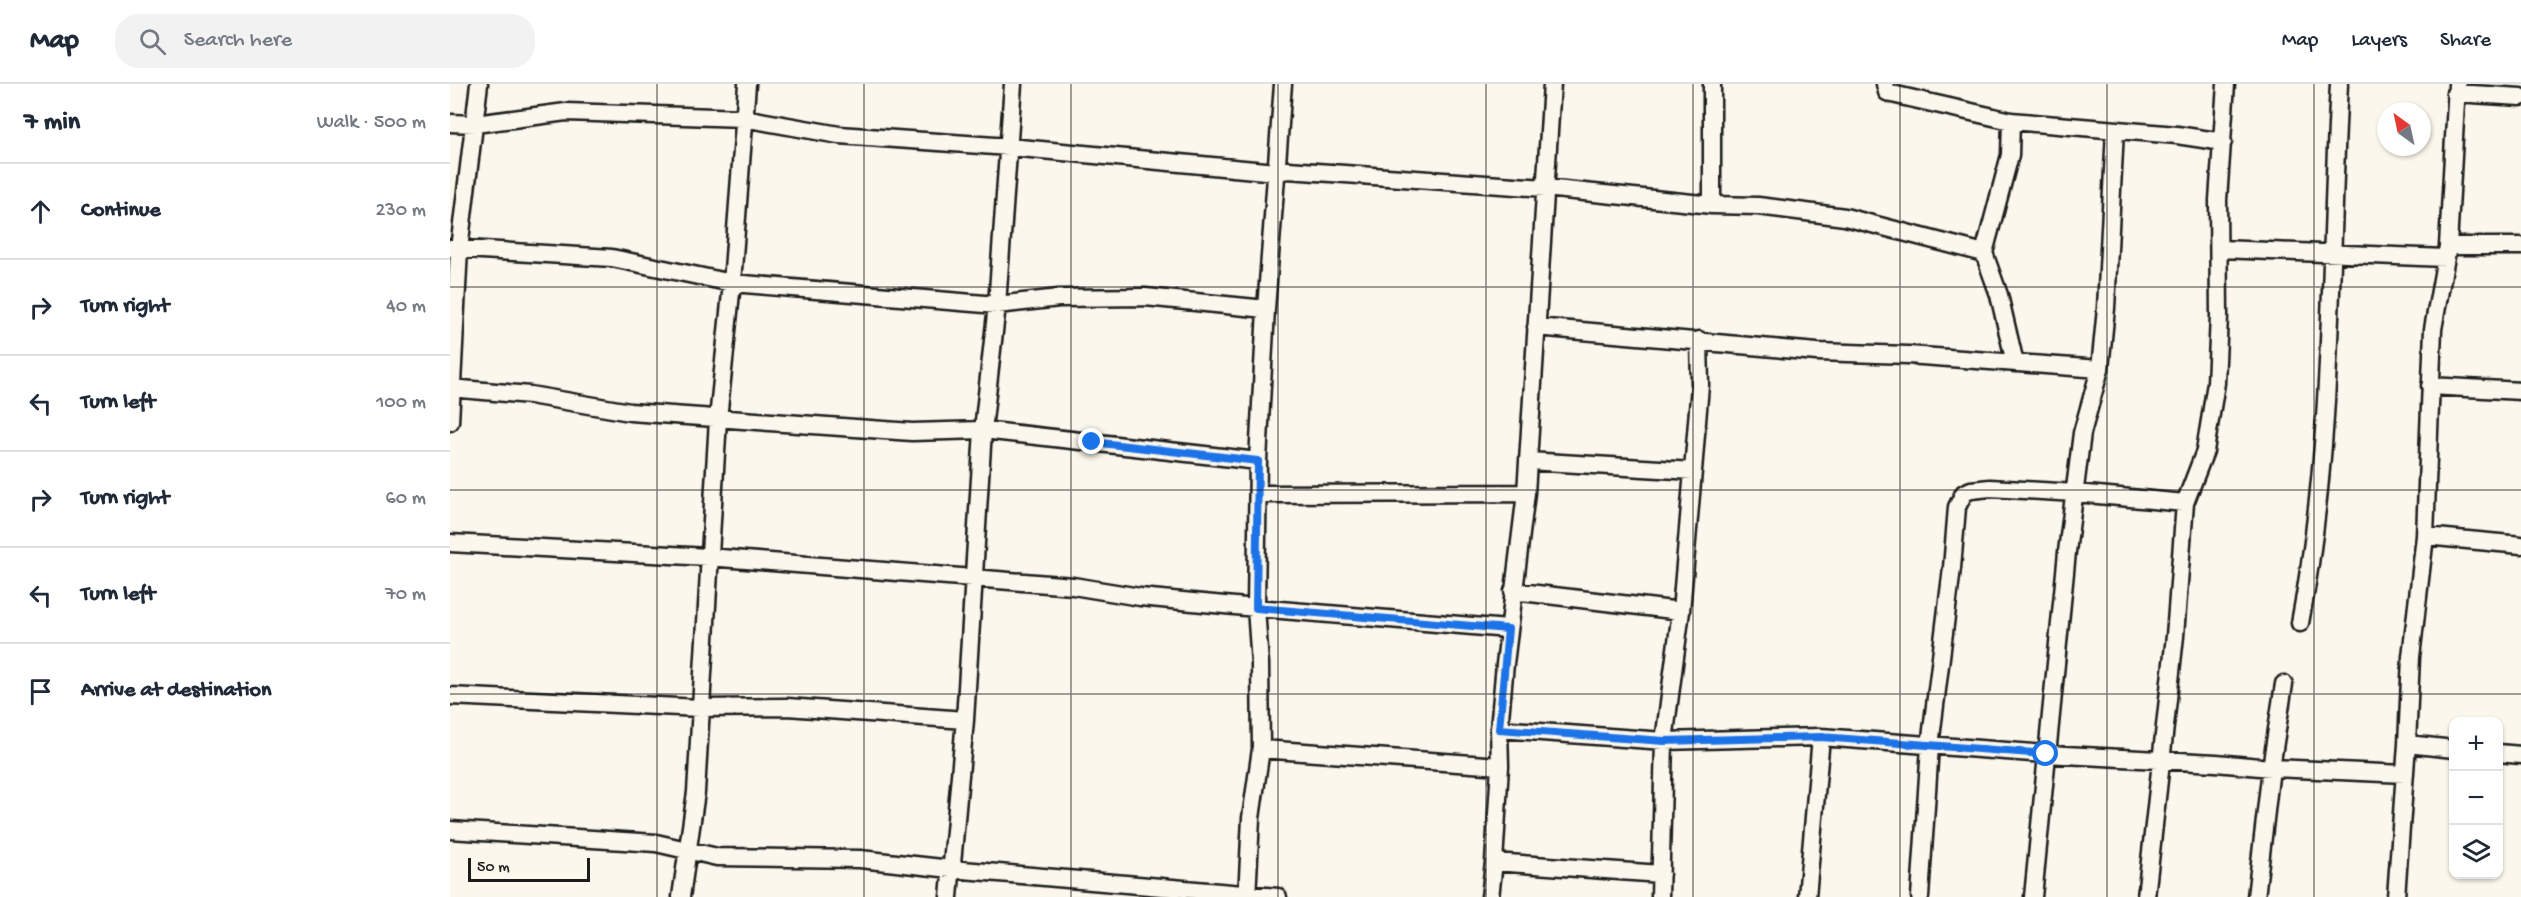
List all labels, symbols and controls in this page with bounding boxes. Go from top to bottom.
search box [115,14,535,68]
text: Map [30,25,79,58]
icon: search [136,25,169,58]
text: Search here [184,28,292,54]
text: Map [2282,29,2318,54]
text: Layers [2351,29,2407,54]
text: Share [2440,29,2491,54]
north arrow [2377,102,2431,156]
text: 7 min [24,108,80,139]
text: Walk · 500 m [317,112,426,135]
icon: ahead [24,195,57,228]
text: Continue [81,198,161,224]
text: 230 m [376,200,426,223]
icon: right [24,291,57,324]
text: Turn right [81,294,169,320]
text: 40 m [386,296,426,319]
icon: left [24,387,57,420]
text: Turn left [81,390,155,416]
text: 100 m [376,392,426,415]
route end [1078,428,1104,454]
icon: right [24,483,57,516]
text: Turn right [81,486,169,512]
text: 60 m [386,488,426,511]
icon: left [24,579,57,612]
text: Turn left [81,582,155,608]
text: 70 m [385,584,426,607]
icon: arrive [24,675,57,708]
text: Arrive at destination [81,678,271,704]
map controls [2449,717,2503,879]
button: + [2449,717,2503,771]
route start [2032,740,2058,766]
button: − [2449,771,2503,825]
button: layers [2449,825,2503,879]
scale bar [468,855,590,882]
text: 50 m [477,859,510,878]

